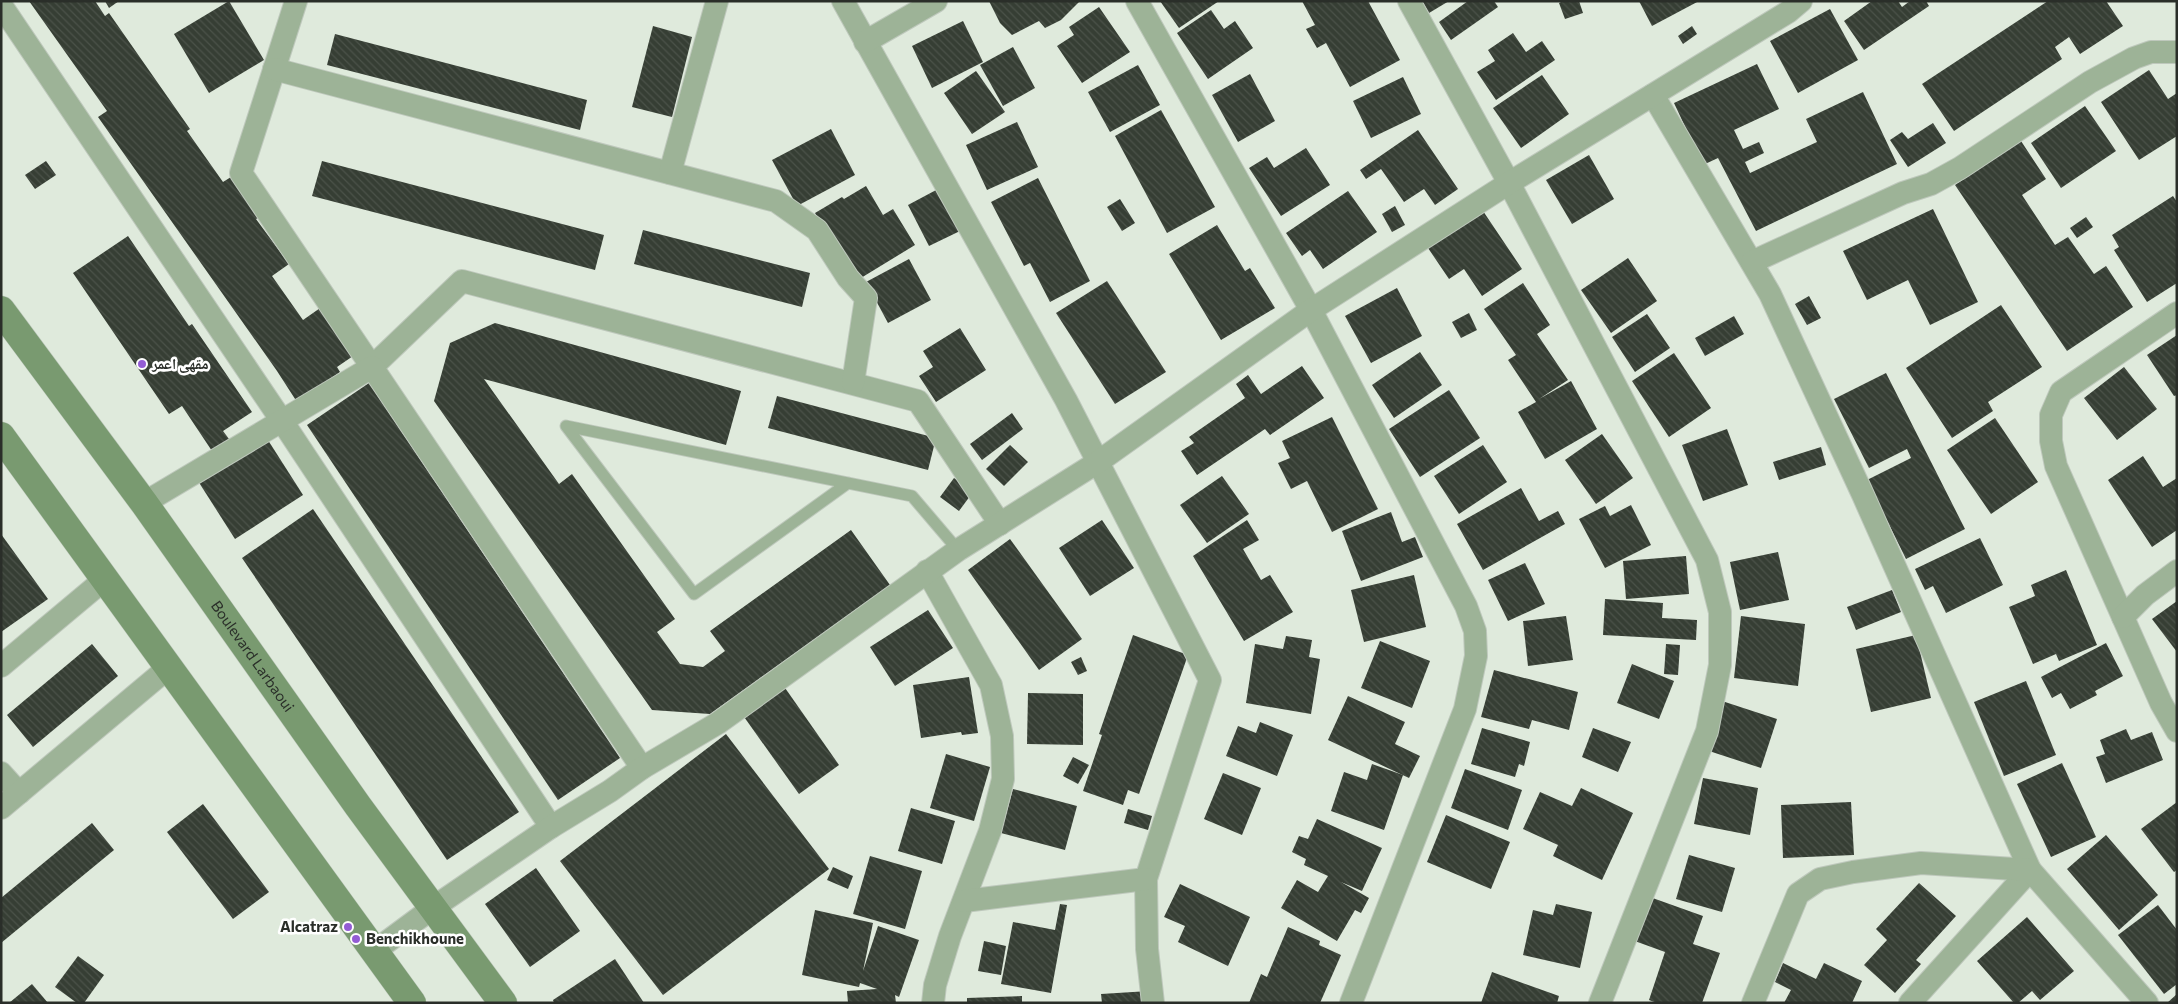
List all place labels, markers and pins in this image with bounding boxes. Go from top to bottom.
place label: مقهى اعمر [151,354,209,373]
marker: مقهى اعمر [136,358,148,370]
place label: Alcatraz [280,917,338,935]
marker: Alcatraz [342,921,354,933]
place label: Benchikhoune [366,929,464,947]
marker: Benchikhoune [350,933,362,945]

